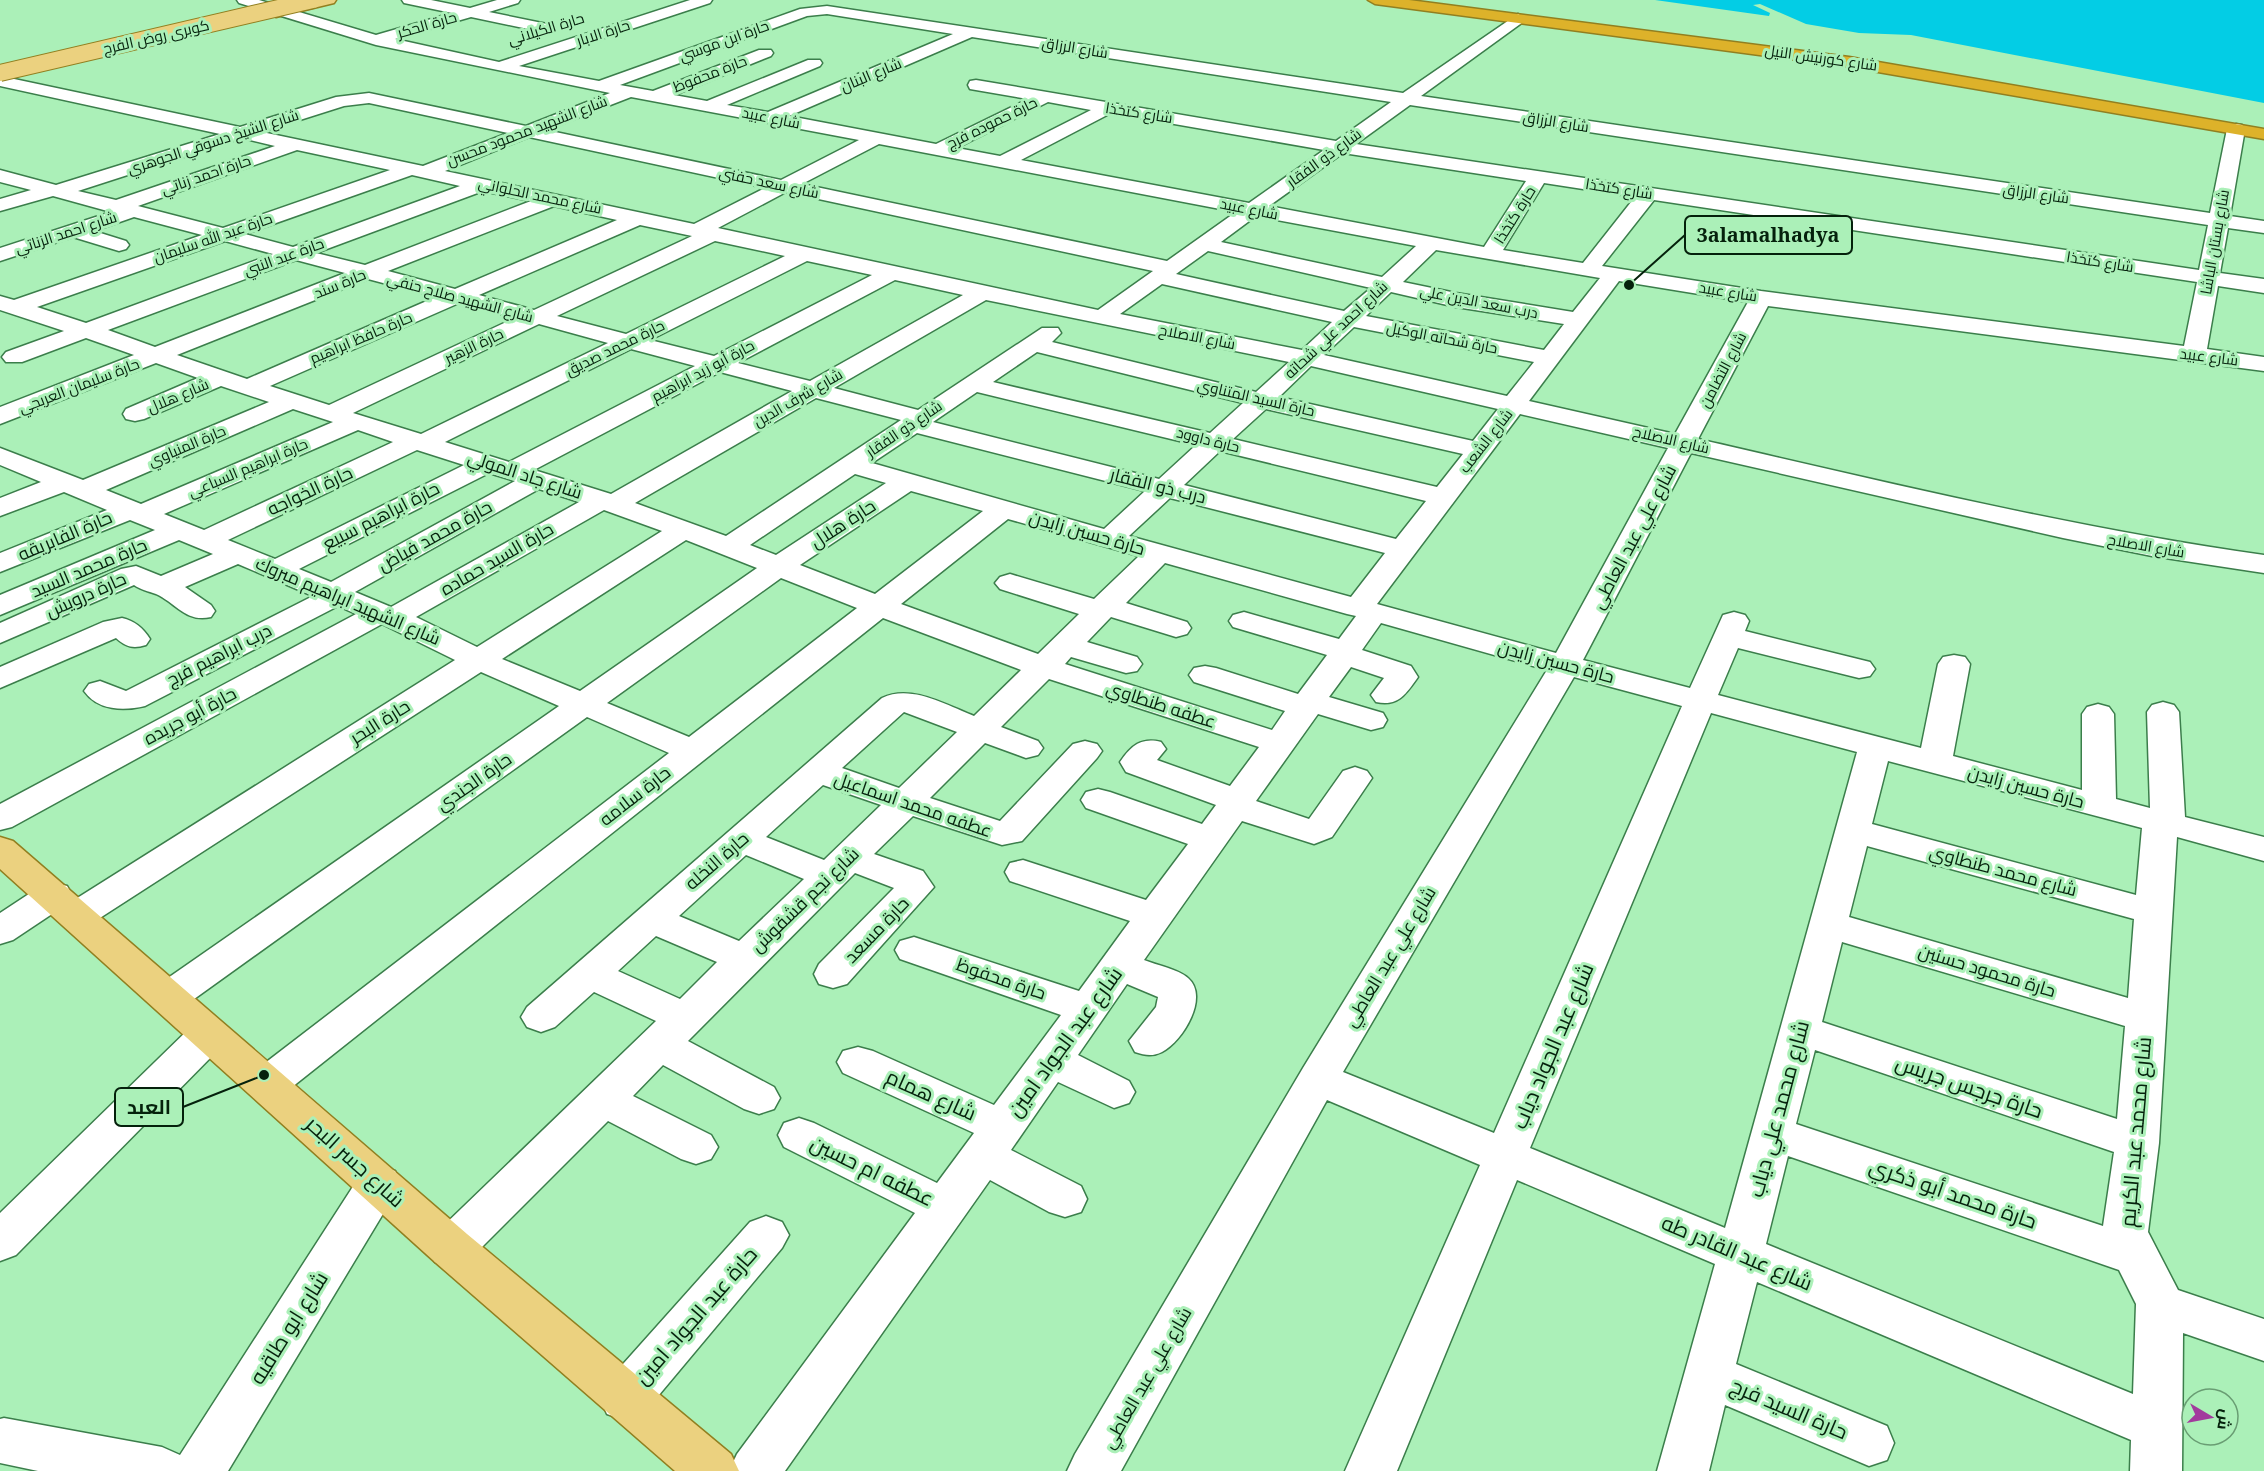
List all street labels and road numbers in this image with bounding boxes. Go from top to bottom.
street label: حارة الحكر [394,6,459,42]
street label: حارة الكيلاني [505,7,587,52]
street label: كوبرى روض الفرج [101,14,211,60]
street label: حارة الابار [572,14,632,50]
street label: حارة ابن موسي [676,15,772,68]
street label: شارع الرزاق [1040,32,1110,64]
street label: شارع كورنيش النيل [1763,39,1879,77]
street label: حارة محفوظ [670,50,750,96]
street label: شارع البنان [837,52,905,98]
street label: شارع الشهيد محمود محسن [443,90,611,172]
street label: حارة حموده فرج [943,91,1041,155]
street label: شارع كتخذا [1104,97,1174,129]
street label: شارع عبيد [740,102,802,134]
street label: شارع الشيخ دسوقي الجوهري [124,104,302,181]
street label: شارع الرزاق [1521,106,1591,138]
street label: شارع ذو الفقار [1281,123,1366,193]
street label: حارة احمد زناتي [158,149,254,202]
street label: شارع سعد حفني [717,162,821,205]
street label: شارع محمد الحلواني [476,172,604,221]
street label: شارع كتخذا [1584,173,1654,205]
street label: شارع الرزاق [2002,178,2070,210]
street label: حارة كتخذا [1489,182,1540,247]
street label: شارع بستان الباشا [2195,188,2235,296]
street label: شارع عبيد [1218,193,1280,225]
street label: شارع احمد الزناتي [12,206,120,261]
street label: حارة عبد الله سليمان [151,207,275,268]
street label: حارة عبد النبي [241,232,327,283]
street label: شارع كتخذا [2065,246,2135,278]
street label: حارة سند [311,264,368,302]
street label: شارع الشهيد صلاح حنفي [384,268,536,329]
street label: شارع احمد علي شحاته [1279,276,1393,385]
street label: شارع عبيد [1697,277,1759,307]
street label: درب سعد الدين علي [1418,280,1540,325]
street label: حارة حافظ ابراهيم [306,306,415,369]
street label: حارة محمد صديق [562,314,668,381]
street label: حارة شحاته الوكيل [1385,316,1500,359]
street label: شارع الاصلاح [1157,319,1237,355]
street label: حارة الزهير [440,323,506,368]
street label: شارع التضامن [1694,328,1752,412]
street label: حارة أبو زيد ابراهيم [648,335,758,407]
street label: شارع عبيد [2179,343,2239,371]
street label: حارة سليمان العربجي [15,353,143,420]
street label: شارع شرف الدين [749,364,847,432]
street label: شارع هلال [144,373,212,419]
street label: حارة السيد المتناوي [1195,374,1317,423]
street label: شارع ذو الفقار [861,395,947,463]
street label: شارع الشعب [1454,404,1518,478]
street label: حارة المنياوي [145,420,230,473]
street label: شارع الاصلاح [1631,421,1711,459]
street label: حارة داوود [1175,422,1242,457]
street label: حارة ابراهيم السباعي [185,433,312,504]
street label: شارع جاد المولي [464,444,586,507]
street label: حارة الخواجه [263,460,356,520]
street label: شارع علي عبد العاطي [1585,460,1684,614]
street label: درب ذو الفقار [1107,461,1209,509]
street label: حارة ابراهيم سبيع [318,475,444,556]
street label: حارة هلال [805,493,880,553]
street label: حارة محمد فياض [373,494,496,576]
street label: حارة الفابريقه [14,504,115,566]
street label: حارة حسين زايدن [1027,504,1148,560]
street label: حارة السيد حماده [436,516,557,600]
street label: شارع الاصلاح [2106,528,2186,564]
street label: حارة محمد السيد [27,532,151,602]
street label: شارع الشهيد ابراهيم مبروك [252,550,444,651]
street label: حارة درويش [42,566,130,622]
street label: درب ابراهيم فرج [162,617,276,692]
street label: حارة حسين زايدن [1496,634,1617,688]
street label: عطفه طنطاوي [1102,675,1219,736]
street label: حارة أبو جريده [139,681,240,750]
street label: حارة البحر [344,693,414,749]
street label: حارة الجندي [431,746,518,818]
street label: حارة حسين زايدن [1966,759,2087,813]
street label: حارة سلامه [594,760,675,831]
street label: عطفه محمد اسماعيل [831,766,995,842]
street label: حارة النخله [679,826,753,895]
street label: شارع محمد طنطاوي [1926,839,2080,904]
street label: شارع نجم قشقوش [745,841,864,958]
street label: شارع علي عبد العاطي [1338,882,1443,1033]
street label: حارة مسعد [839,891,914,968]
street label: حارة محمود حسنين [1916,938,2059,1002]
street label: حارة محفوظ [953,952,1049,1005]
street label: شارع عبد الجواد دياب [1505,958,1601,1133]
street label: شارع عبد الجواد امين [1000,961,1129,1123]
street label: شارع محمد علي دياب [1741,1017,1818,1201]
street label: شارع محمد عبد الكريم [2113,1035,2158,1228]
street label: حارة جرجس جريس [1892,1048,2047,1124]
street label: شارع همام [881,1062,981,1127]
street label: شارع جسر البحر [299,1109,411,1214]
street label: عطفه ام حسين [806,1128,939,1213]
street label: حارة محمد أبو ذكري [1865,1151,2041,1238]
street label: شارع عبد القادر طه [1657,1208,1817,1297]
street label: حارة عبد الجواد امين [628,1241,763,1390]
street label: شارع ابو طاقيه [242,1266,335,1390]
street label: شارع علي عبد العاطي [1096,1302,1199,1454]
street label: حارة السيد فرج [1726,1371,1852,1446]

